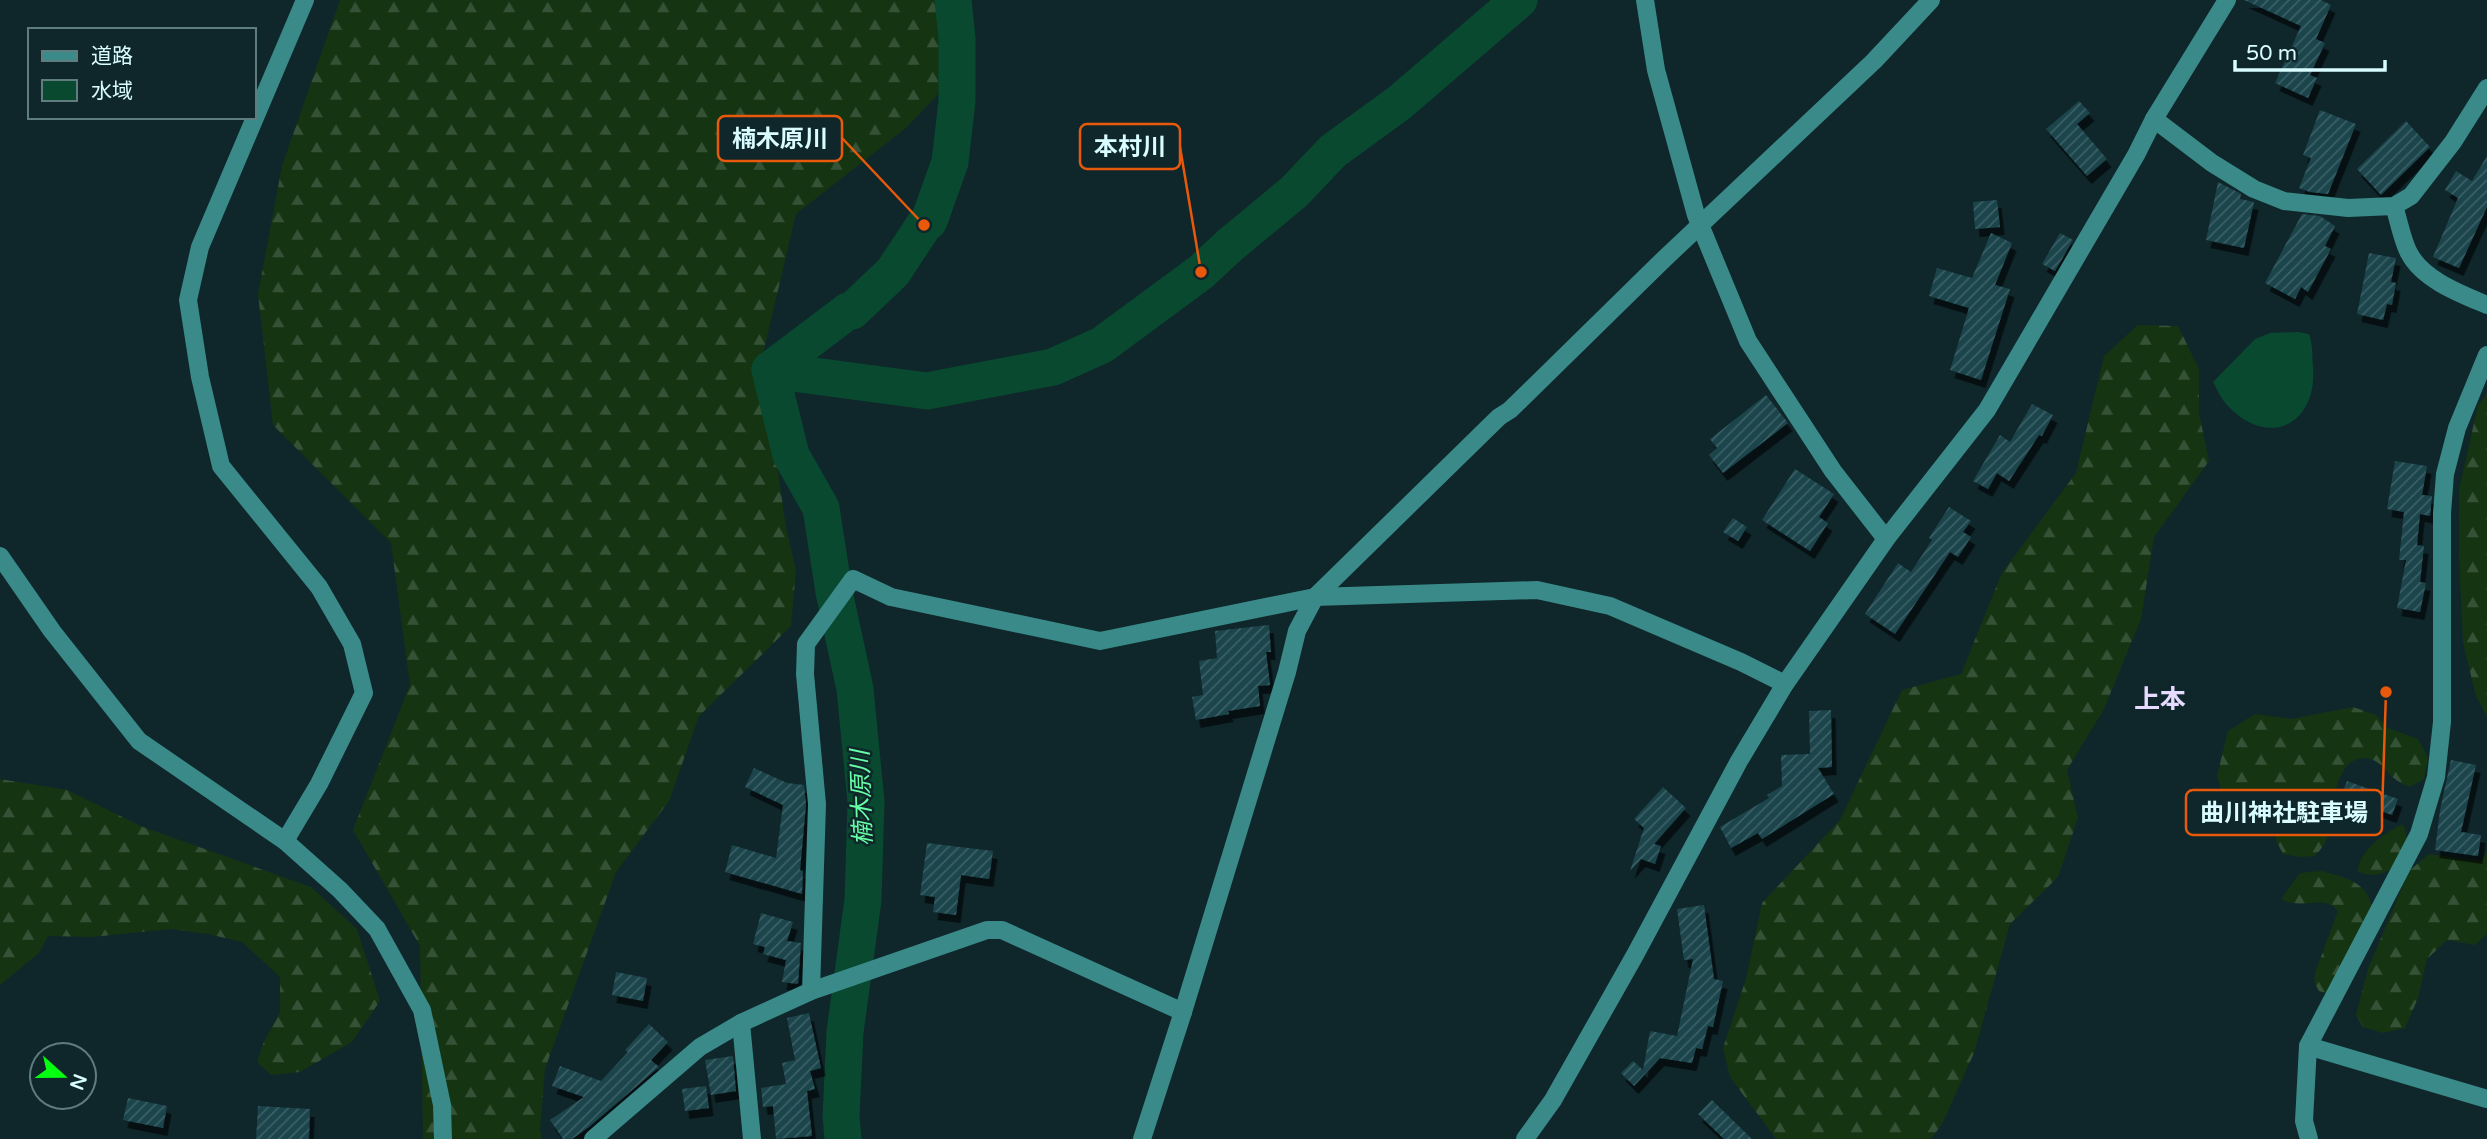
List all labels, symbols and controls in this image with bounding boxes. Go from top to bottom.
legend [28,28,256,119]
scale bar [2235,28,2386,72]
text: 50 m [2246,41,2297,66]
text: 道路 [91,44,133,69]
text: 水域 [91,79,133,104]
callout: 楠木原川 [718,116,842,161]
callout: 本村川 [1080,124,1180,169]
text: 楠木原川 [732,125,828,154]
text: 本村川 [1094,133,1166,162]
district label: 上本 [2134,684,2186,715]
water label: 楠木原川 [846,747,878,846]
callout: 曲川神社駐車場 [2186,790,2382,835]
text: 曲川神社駐車場 [2200,799,2368,828]
north arrow [28,1041,98,1111]
text: N [65,1071,91,1093]

